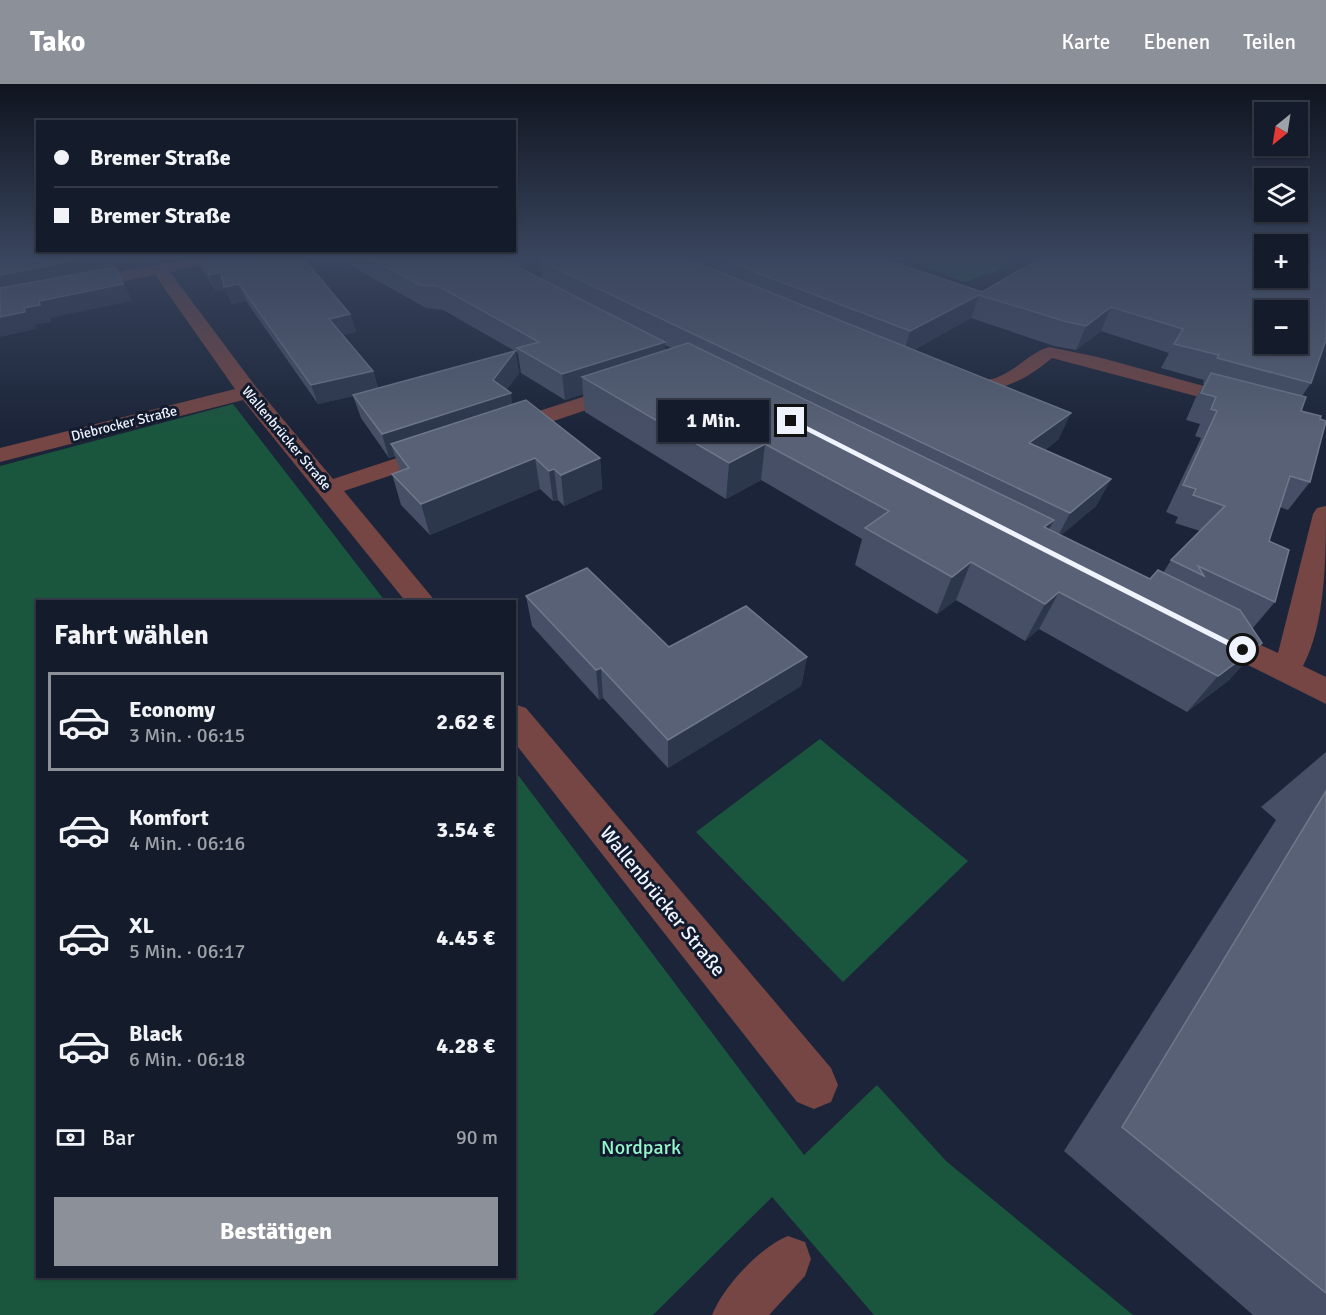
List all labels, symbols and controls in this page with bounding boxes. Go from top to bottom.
text: Tako [30,25,85,59]
text: Karte [1061,29,1110,55]
text: Ebenen [1143,29,1210,55]
text: Teilen [1243,29,1296,55]
north arrow [1254,102,1308,156]
map controls [1254,102,1308,354]
text: Bremer Straße [90,144,231,171]
button: layers [1254,168,1308,222]
text: Bremer Straße [90,202,231,229]
button: + [1254,234,1308,288]
button: − [1254,300,1308,354]
street label: Wallenbrücker Straße [238,383,335,494]
callout: 1 Min. [659,400,770,442]
street label: Diebrocker Straße [69,402,179,445]
route end [777,407,804,434]
text: 1 Min. [686,408,741,433]
text: Fahrt wählen [54,619,209,652]
route start [1229,636,1256,663]
icon: car [57,695,111,749]
text: Economy [129,696,215,723]
text: 2.62 € [436,708,495,735]
text: 3 Min. · 06:15 [129,723,245,748]
icon: car [57,803,111,857]
text: Komfort [129,804,209,831]
text: 3.54 € [436,816,495,843]
street label: Wallenbrücker Straße [594,821,731,982]
text: 4 Min. · 06:16 [129,831,245,856]
icon: car [57,911,111,965]
text: XL [129,912,154,939]
text: 4.45 € [436,924,495,951]
text: 5 Min. · 06:17 [129,939,245,964]
icon: car [57,1019,111,1073]
text: Black [129,1020,183,1047]
text: 4.28 € [436,1032,495,1059]
text: 6 Min. · 06:18 [129,1047,245,1072]
icon: cash [54,1121,87,1154]
text: Bar [102,1124,135,1151]
text: 90 m [456,1125,498,1150]
park label: Nordpark [601,1135,681,1160]
button: Bestätigen [54,1197,498,1266]

